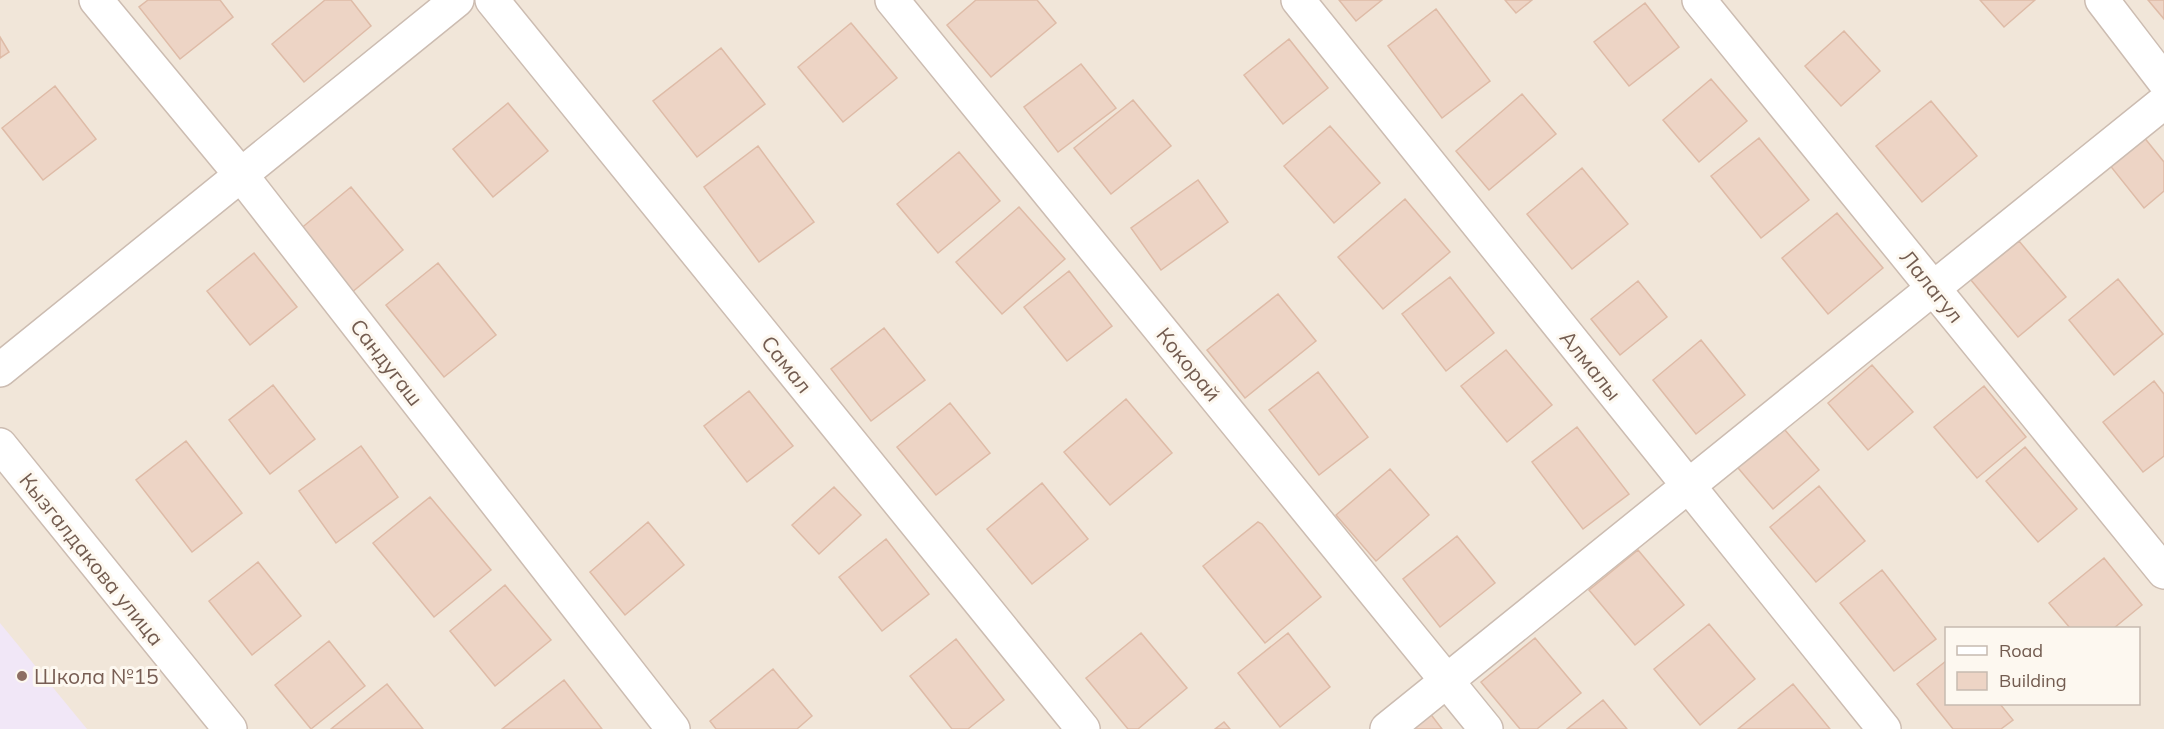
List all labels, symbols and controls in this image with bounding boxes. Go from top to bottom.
street label: Лалагул [1895,244,1969,328]
street label: Сандугаш [345,313,429,411]
street label: Кокорай [1151,322,1227,406]
street label: Алмалы [1555,325,1627,405]
street label: Самал [756,330,818,398]
street label: Кызгалдакова улица [14,467,170,651]
legend [1945,627,2140,705]
text: Road [1999,639,2043,662]
place label: Школа №15 [34,663,159,689]
marker: Школа №15 [15,669,29,683]
text: Building [1999,669,2067,692]

